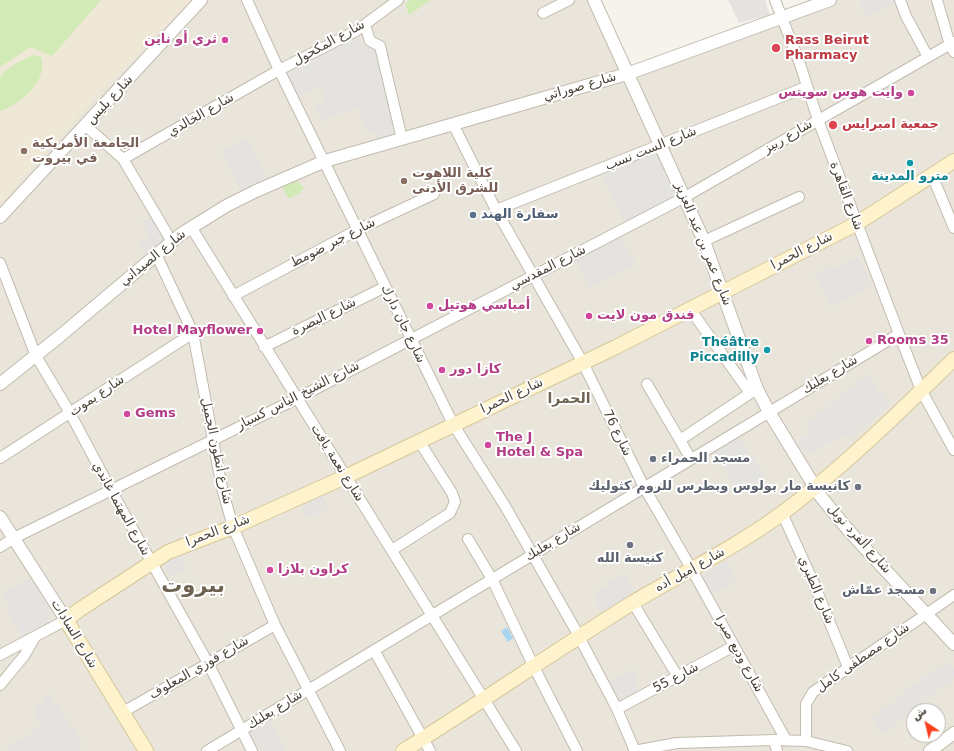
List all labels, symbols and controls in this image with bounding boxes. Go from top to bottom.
street label: شارع المكحول [290,17,368,69]
place label: ثري أو ناين [144,32,217,48]
place label: Rass Beirut Pharmacy [785,33,869,64]
marker: ثري أو ناين [220,35,230,45]
marker: Rass Beirut Pharmacy [770,42,782,54]
street label: شارع صوراتي [542,69,618,105]
street label: شارع بليس [83,72,137,128]
place label: وايت هوس سويتس [778,85,903,101]
marker: وايت هوس سويتس [906,88,916,98]
street label: شارع الخالدي [165,90,237,140]
street label: شارع ربيز [761,117,815,157]
place label: جمعية امبرايس [842,117,939,133]
marker: جمعية امبرايس [827,119,839,131]
street label: شارع الست نسب [603,124,699,174]
place label: الجامعة الأمريكية في بيروت [32,136,139,167]
marker: الجامعة الأمريكية في بيروت [19,146,29,156]
marker: مترو المدينة [905,158,915,168]
street label: شارع القاهرة [826,160,866,232]
place label: كلية اللاهوت للشرق الأدنى [412,166,498,197]
place label: مترو المدينة [871,169,949,185]
marker: كلية اللاهوت للشرق الأدنى [399,176,409,186]
street label: شارع عمر بن عبد العزيز [671,180,735,308]
place label: سفارة الهند [481,207,558,223]
marker: سفارة الهند [468,210,478,220]
street label: شارع جبر ضومط [288,215,378,271]
street label: شارع الصيداني [117,227,189,289]
street label: شارع الحمرا [768,229,836,273]
street label: شارع المقدسي [507,242,589,294]
street label: شارع جان دارك [377,282,429,366]
street label: شارع البصرة [289,295,359,339]
place label: أمباسي هوتيل [438,298,530,314]
marker: أمباسي هوتيل [425,301,435,311]
place label: فندق مون لايت [597,308,695,324]
marker: فندق مون لايت [584,311,594,321]
place label: Hotel Mayflower [133,323,252,339]
marker: Hotel Mayflower [255,326,265,336]
place label: Rooms 35 [877,333,949,349]
place label: Théâtre Piccadilly [690,335,759,366]
marker: Rooms 35 [864,336,874,346]
marker: Théâtre Piccadilly [762,345,772,355]
street label: شارع بعلبك [799,352,861,398]
street label: شارع الشيخ الياس كسبار [234,358,362,434]
place label: كازا دور [450,362,501,378]
marker: كازا دور [437,365,447,375]
street label: شارع يموت [66,372,128,420]
street label: شارع الحمرا [478,375,546,417]
district label: الحمرا [547,391,591,407]
street label: شارع أنطون الجميل [197,396,235,506]
place label: Gems [135,406,176,422]
street label: شارع 76 [599,407,635,459]
marker: Gems [122,409,132,419]
street label: شارع نعمة يافت [307,422,367,504]
place label: The J Hotel & Spa [496,430,583,461]
marker: The J Hotel & Spa [483,440,493,450]
place label: مسجد الحمراء [661,451,750,467]
marker: مسجد الحمراء [648,454,658,464]
street label: شارع المهتما غاندي [89,459,153,559]
place label: كانيسة مار بولوس وبطرس للروم كثوليك [588,479,850,495]
marker: كانيسة مار بولوس وبطرس للروم كثوليك [853,482,863,492]
street label: شارع ألفرد نوبل [824,501,894,577]
street label: شارع الحمرا [184,512,252,550]
street label: شارع بعلبك [522,519,584,565]
marker: كنيسة الله [625,540,635,550]
street label: شارع إميل أده [652,544,728,596]
place label: كنيسة الله [597,551,663,567]
street label: شارع الطبري [795,554,837,626]
place label: كراون بلازا [278,562,348,578]
marker: كراون بلازا [265,565,275,575]
district label: بيروت [161,574,225,600]
place label: مسجد عمّاش [842,583,925,599]
marker: مسجد عمّاش [928,586,938,596]
street label: شارع السادات [47,597,101,671]
street label: شارع وديع صبرا [711,613,767,695]
street label: شارع مصطفى كامل [813,620,913,696]
street label: شارع فوزي المعلوف [146,633,252,703]
street label: شارع 55 [650,659,702,697]
street label: شارع بعلبك [245,687,305,733]
north arrow [906,703,946,743]
text: ش [909,704,929,723]

